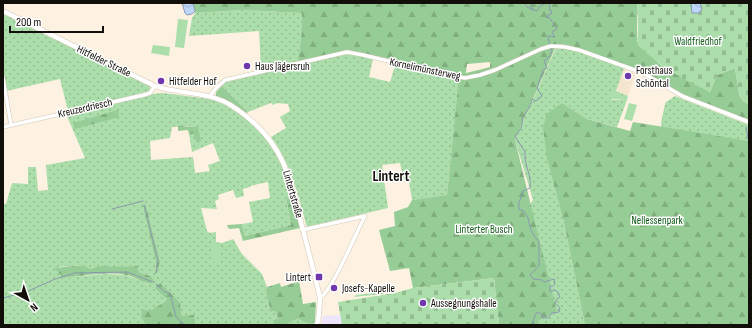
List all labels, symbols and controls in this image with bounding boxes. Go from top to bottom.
scale bar [10,8,103,34]
text: 200 m [16,15,42,30]
park label: Waldfriedhof [674,35,723,48]
street label: Hitfelder Straße [75,42,133,80]
street label: Kornelimünsterweg [388,55,462,83]
place label: Haus Jägersruh [255,60,310,73]
marker: Haus Jägersruh [242,61,252,71]
place label: Forsthaus Schöntal [636,64,672,90]
marker: Forsthaus Schöntal [623,71,633,81]
place label: Hitfelder Hof [169,75,217,88]
marker: Hitfelder Hof [156,76,166,86]
street label: Kreuzerdriesch [57,95,114,121]
district label: Lintert [373,167,409,186]
street label: Lintertstraße [280,169,306,219]
park label: Nellessenpark [631,214,684,227]
park label: Linterter Busch [455,223,513,236]
place label: Lintert [286,271,312,284]
marker: Lintert [314,272,324,282]
north arrow [8,280,48,320]
place label: Josefs-Kapelle [341,282,395,295]
marker: Josefs-Kapelle [329,283,339,293]
place label: Aussegnungshalle [430,297,497,310]
marker: Aussegnungshalle [418,298,428,308]
text: N [28,300,41,314]

